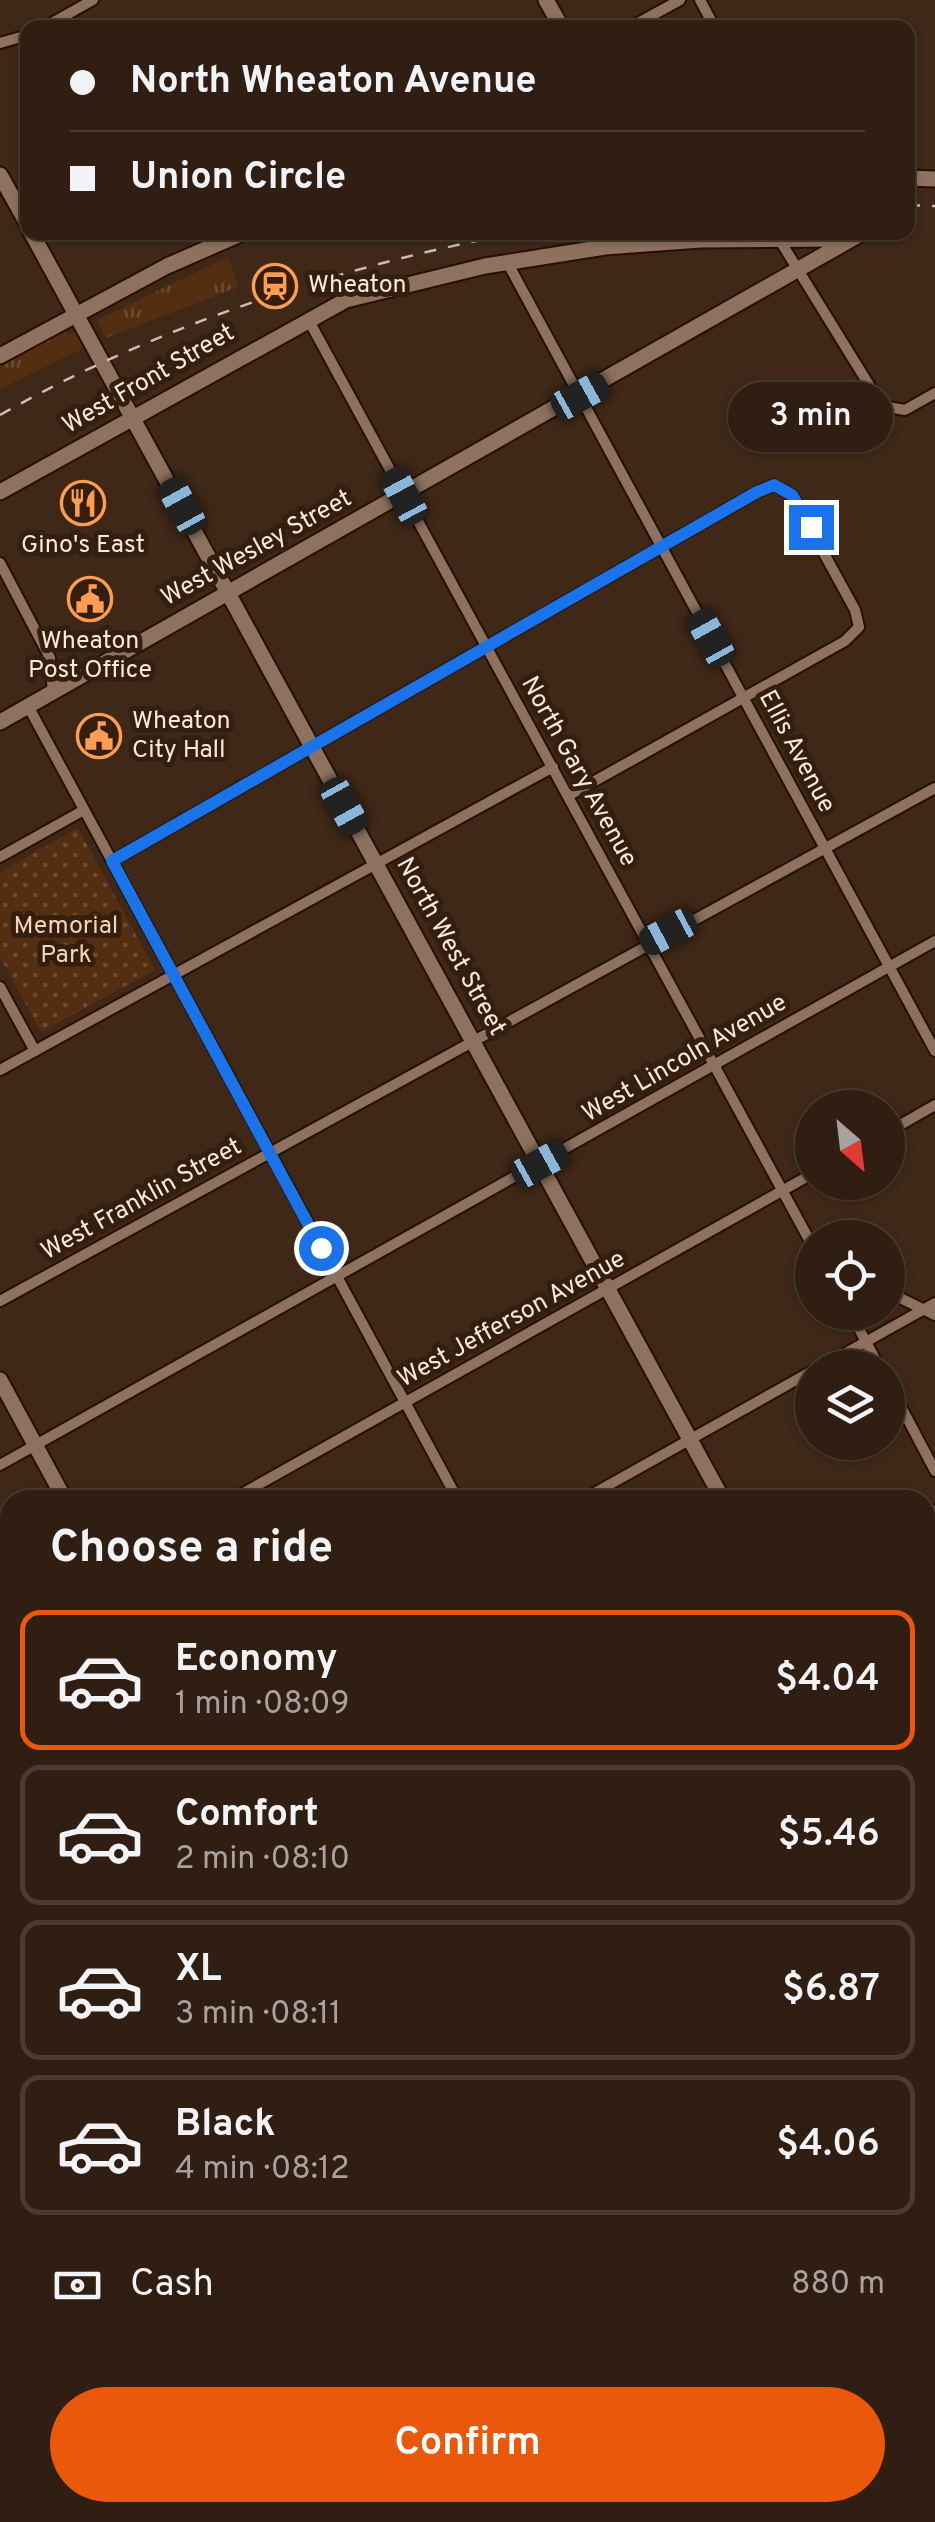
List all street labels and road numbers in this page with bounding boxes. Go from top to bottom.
street label: West Front Street [57,318,241,442]
street label: West Wesley Street [156,483,358,615]
street label: North Gary Avenue [512,671,644,873]
street label: Ellis Avenue [750,685,842,819]
street label: North West Street [388,852,512,1042]
street label: West Lincoln Avenue [577,987,793,1131]
street label: West Franklin Street [36,1132,248,1268]
street label: West Jefferson Avenue [393,1244,631,1396]

